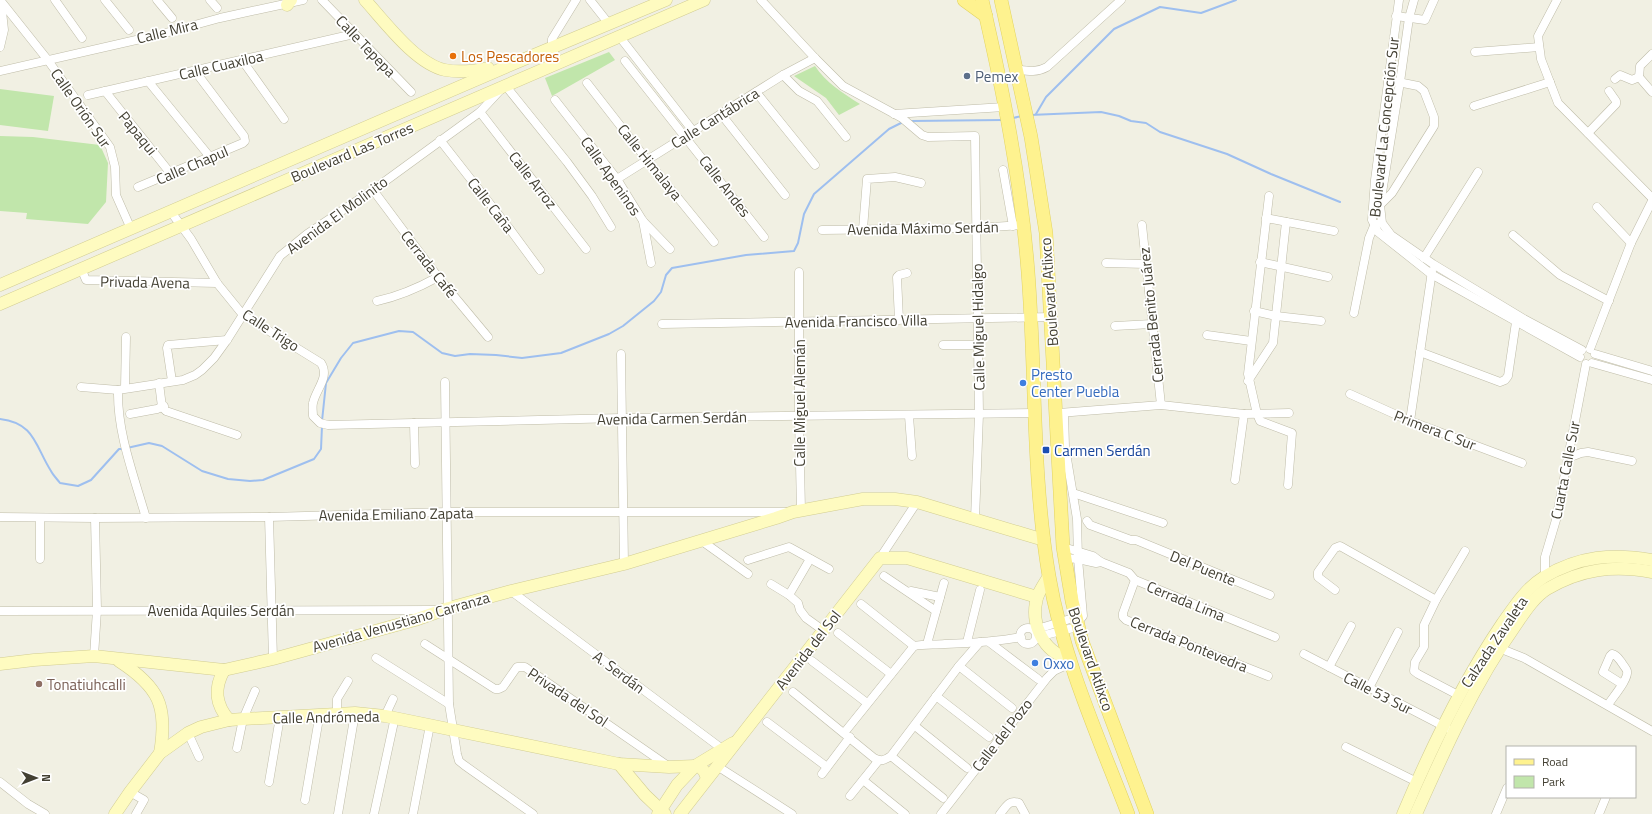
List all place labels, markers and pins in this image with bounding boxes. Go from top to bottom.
place label: Los Pescadores [461,45,559,68]
marker: Los Pescadores [448,51,458,61]
place label: Pemex [975,65,1018,88]
marker: Pemex [962,71,972,81]
place label: Presto Center Puebla [1031,363,1120,403]
marker: Presto Center Puebla [1018,378,1028,388]
place label: Carmen Serdán [1054,439,1151,462]
marker: Carmen Serdán [1041,445,1051,455]
place label: Oxxo [1043,652,1074,675]
marker: Oxxo [1030,658,1040,668]
place label: Tonatiuhcalli [47,673,126,696]
marker: Tonatiuhcalli [34,679,44,689]

